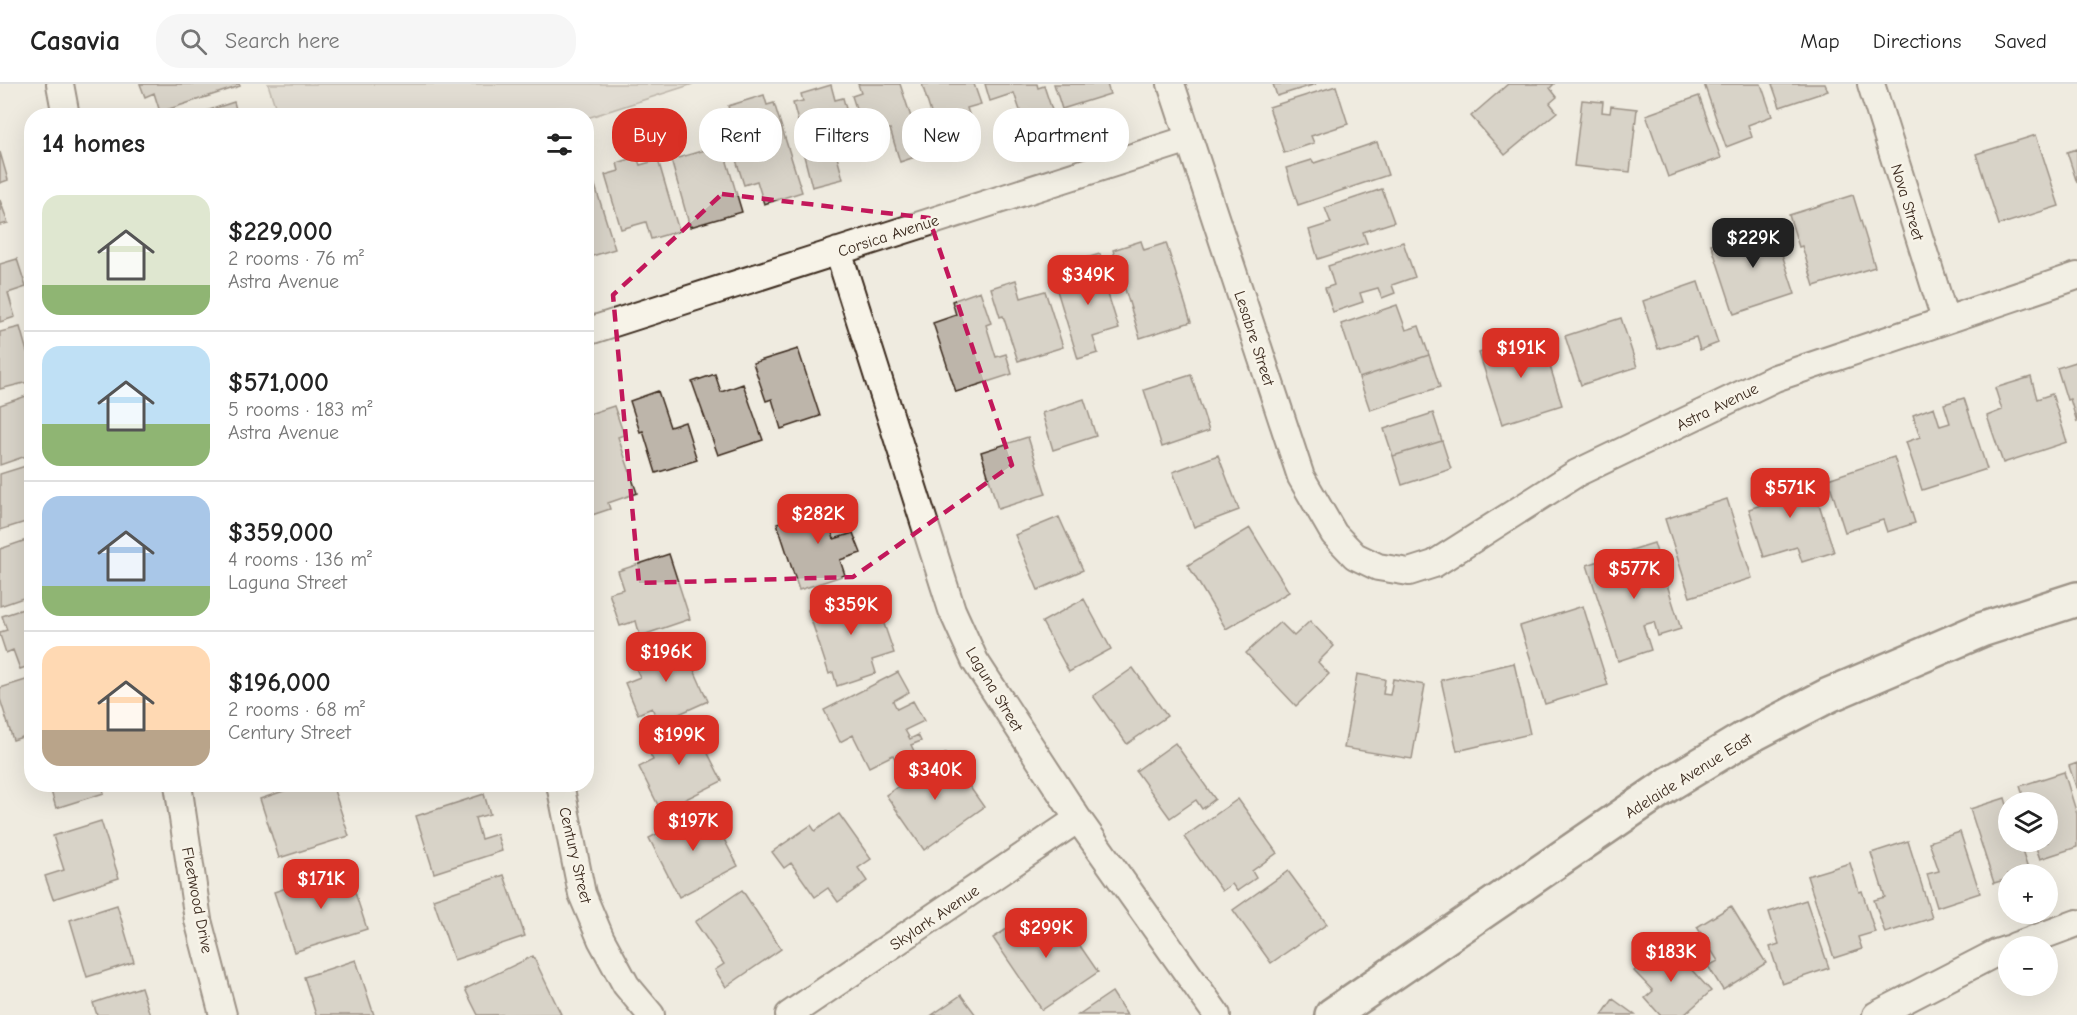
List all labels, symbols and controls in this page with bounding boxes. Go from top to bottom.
search box [156,14,576,68]
text: Casavia [30,25,120,57]
icon: search [177,25,210,58]
text: Search here [225,28,340,54]
text: Map [1800,29,1840,53]
text: Directions [1873,29,1962,53]
text: Saved [1995,29,2047,53]
chip: Buy [612,108,687,162]
chip: Rent [699,108,782,162]
chip: Filters [794,108,890,162]
chip: New [902,108,981,162]
chip: Apartment [993,108,1129,162]
icon: filters [543,128,576,161]
text: 14 homes [42,129,145,159]
street label: Nova Street [1887,162,1927,243]
street label: Corsica Avenue [836,211,941,261]
text: $229,000 [228,217,333,247]
pin: $229K [1711,218,1795,269]
icon: home [90,219,162,291]
text: $229K [1726,226,1780,249]
text: 2 rooms · 76 m² [228,247,364,270]
pin: $349K [1046,255,1130,306]
text: $349K [1062,263,1115,286]
text: Astra Avenue [228,270,339,293]
street label: Lesabre Street [1230,289,1278,388]
pin: $191K [1479,328,1563,379]
text: $191K [1496,336,1546,359]
text: $571,000 [228,368,329,398]
icon: home [90,370,162,442]
street label: Astra Avenue [1674,379,1761,434]
text: 5 rooms · 183 m² [228,398,373,421]
text: Astra Avenue [228,421,339,444]
pin: $571K [1748,468,1832,519]
text: $571K [1765,476,1815,499]
pin: $282K [776,494,860,545]
text: $282K [791,502,845,525]
text: $359,000 [228,518,333,548]
icon: home [90,520,162,592]
text: 4 rooms · 136 m² [228,548,372,571]
pin: $577K [1592,549,1676,600]
text: $577K [1608,557,1660,580]
text: Laguna Street [228,571,347,594]
pin: $359K [809,585,893,636]
text: $359K [824,593,878,616]
pin: $196K [624,632,708,683]
text: $196K [640,640,692,663]
street label: Laguna Street [962,644,1027,735]
text: $196,000 [228,668,331,698]
icon: home [90,670,162,742]
text: 2 rooms · 68 m² [228,698,365,721]
pin: $199K [637,715,721,766]
text: Century Street [228,721,351,744]
text: $199K [653,723,705,746]
street label: Adelaide Avenue East [1622,729,1756,822]
pin: $340K [893,750,977,801]
text: $340K [908,758,962,781]
map controls [1998,792,2058,996]
button: layers [1998,792,2058,852]
pin: $197K [651,801,735,852]
street label: Century Street [555,805,595,906]
text: $197K [668,809,718,832]
street label: Fleetwood Drive [178,846,216,955]
pin: $171K [279,859,363,910]
button: + [1998,864,2058,924]
text: $171K [297,867,345,890]
street label: Skylark Avenue [887,881,983,954]
pin: $299K [1004,908,1088,959]
text: $299K [1019,916,1073,939]
pin: $183K [1629,932,1713,983]
button: − [1998,936,2058,996]
text: $183K [1645,940,1697,963]

